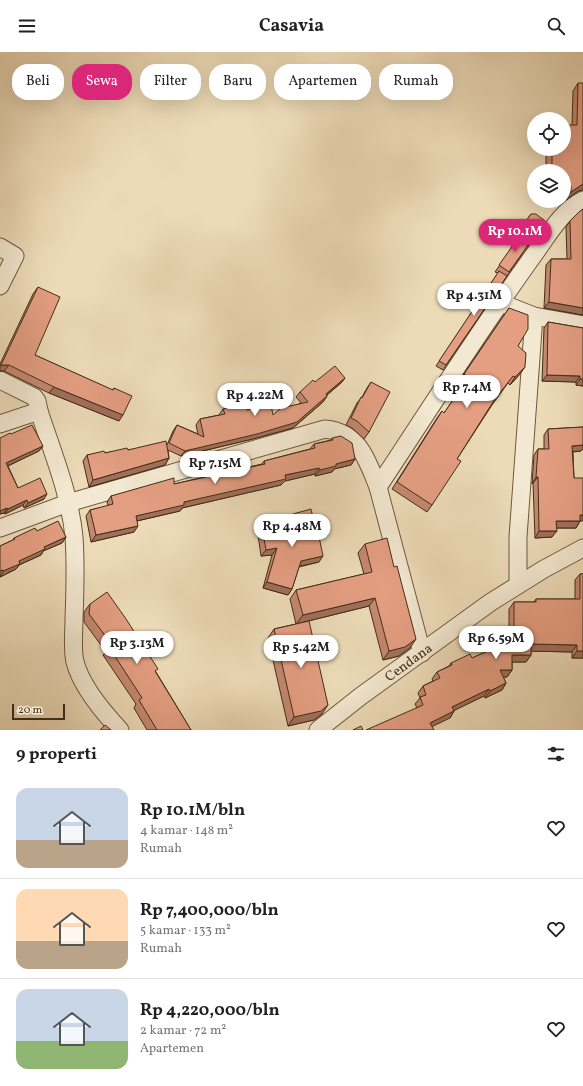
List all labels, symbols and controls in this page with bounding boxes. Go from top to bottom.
text: Casavia [259,14,324,39]
icon: menu [16,15,38,37]
icon: search [545,15,567,37]
chip: Beli [12,64,64,100]
chip: Sewa [72,64,132,100]
chip: Filter [140,64,201,100]
chip: Baru [209,64,266,100]
chip: Apartemen [274,64,371,100]
chip: Rumah [379,64,453,100]
map controls [527,112,571,208]
button: locate [527,112,571,156]
button: layers [527,164,571,208]
pin: Rp 10.1M [474,219,556,253]
text: Rp 10.1M [488,223,542,241]
pin: Rp 4.31M [433,283,515,317]
text: Rp 4.31M [446,287,502,305]
pin: Rp 7.4M [430,375,504,409]
text: Rp 7.4M [443,379,491,397]
pin: Rp 4.22M [214,383,296,417]
text: Rp 4.22M [226,387,284,405]
pin: Rp 7.15M [174,451,256,485]
text: Rp 7.15M [189,455,241,473]
pin: Rp 4.48M [251,514,333,548]
text: Rp 4.48M [263,518,321,536]
pin: Rp 6.59M [455,626,537,660]
text: Rp 6.59M [468,630,524,648]
pin: Rp 3.13M [96,631,178,665]
text: Rp 3.13M [110,635,164,653]
pin: Rp 5.42M [260,635,342,669]
text: Rp 5.42M [272,639,330,657]
street label: Cendana [381,639,437,687]
scale bar [12,702,65,721]
text: 20 m [18,703,42,718]
text: 9 properti [16,743,97,766]
icon: filters [545,743,567,765]
text: Rp 10.1M/bln [140,799,245,822]
icon: home [48,804,96,852]
icon: heart [545,817,567,839]
text: 4 kamar · 148 m² [140,822,233,840]
text: Rumah [140,840,182,858]
text: Rp 7,400,000/bln [140,899,279,922]
icon: home [48,905,96,953]
icon: heart [545,918,567,940]
text: 5 kamar · 133 m² [140,922,231,940]
text: Rumah [140,940,182,958]
text: Rp 4,220,000/bln [140,999,280,1022]
icon: home [48,1005,96,1053]
icon: heart [545,1018,567,1040]
text: 2 kamar · 72 m² [140,1022,226,1040]
text: Apartemen [140,1040,204,1058]

